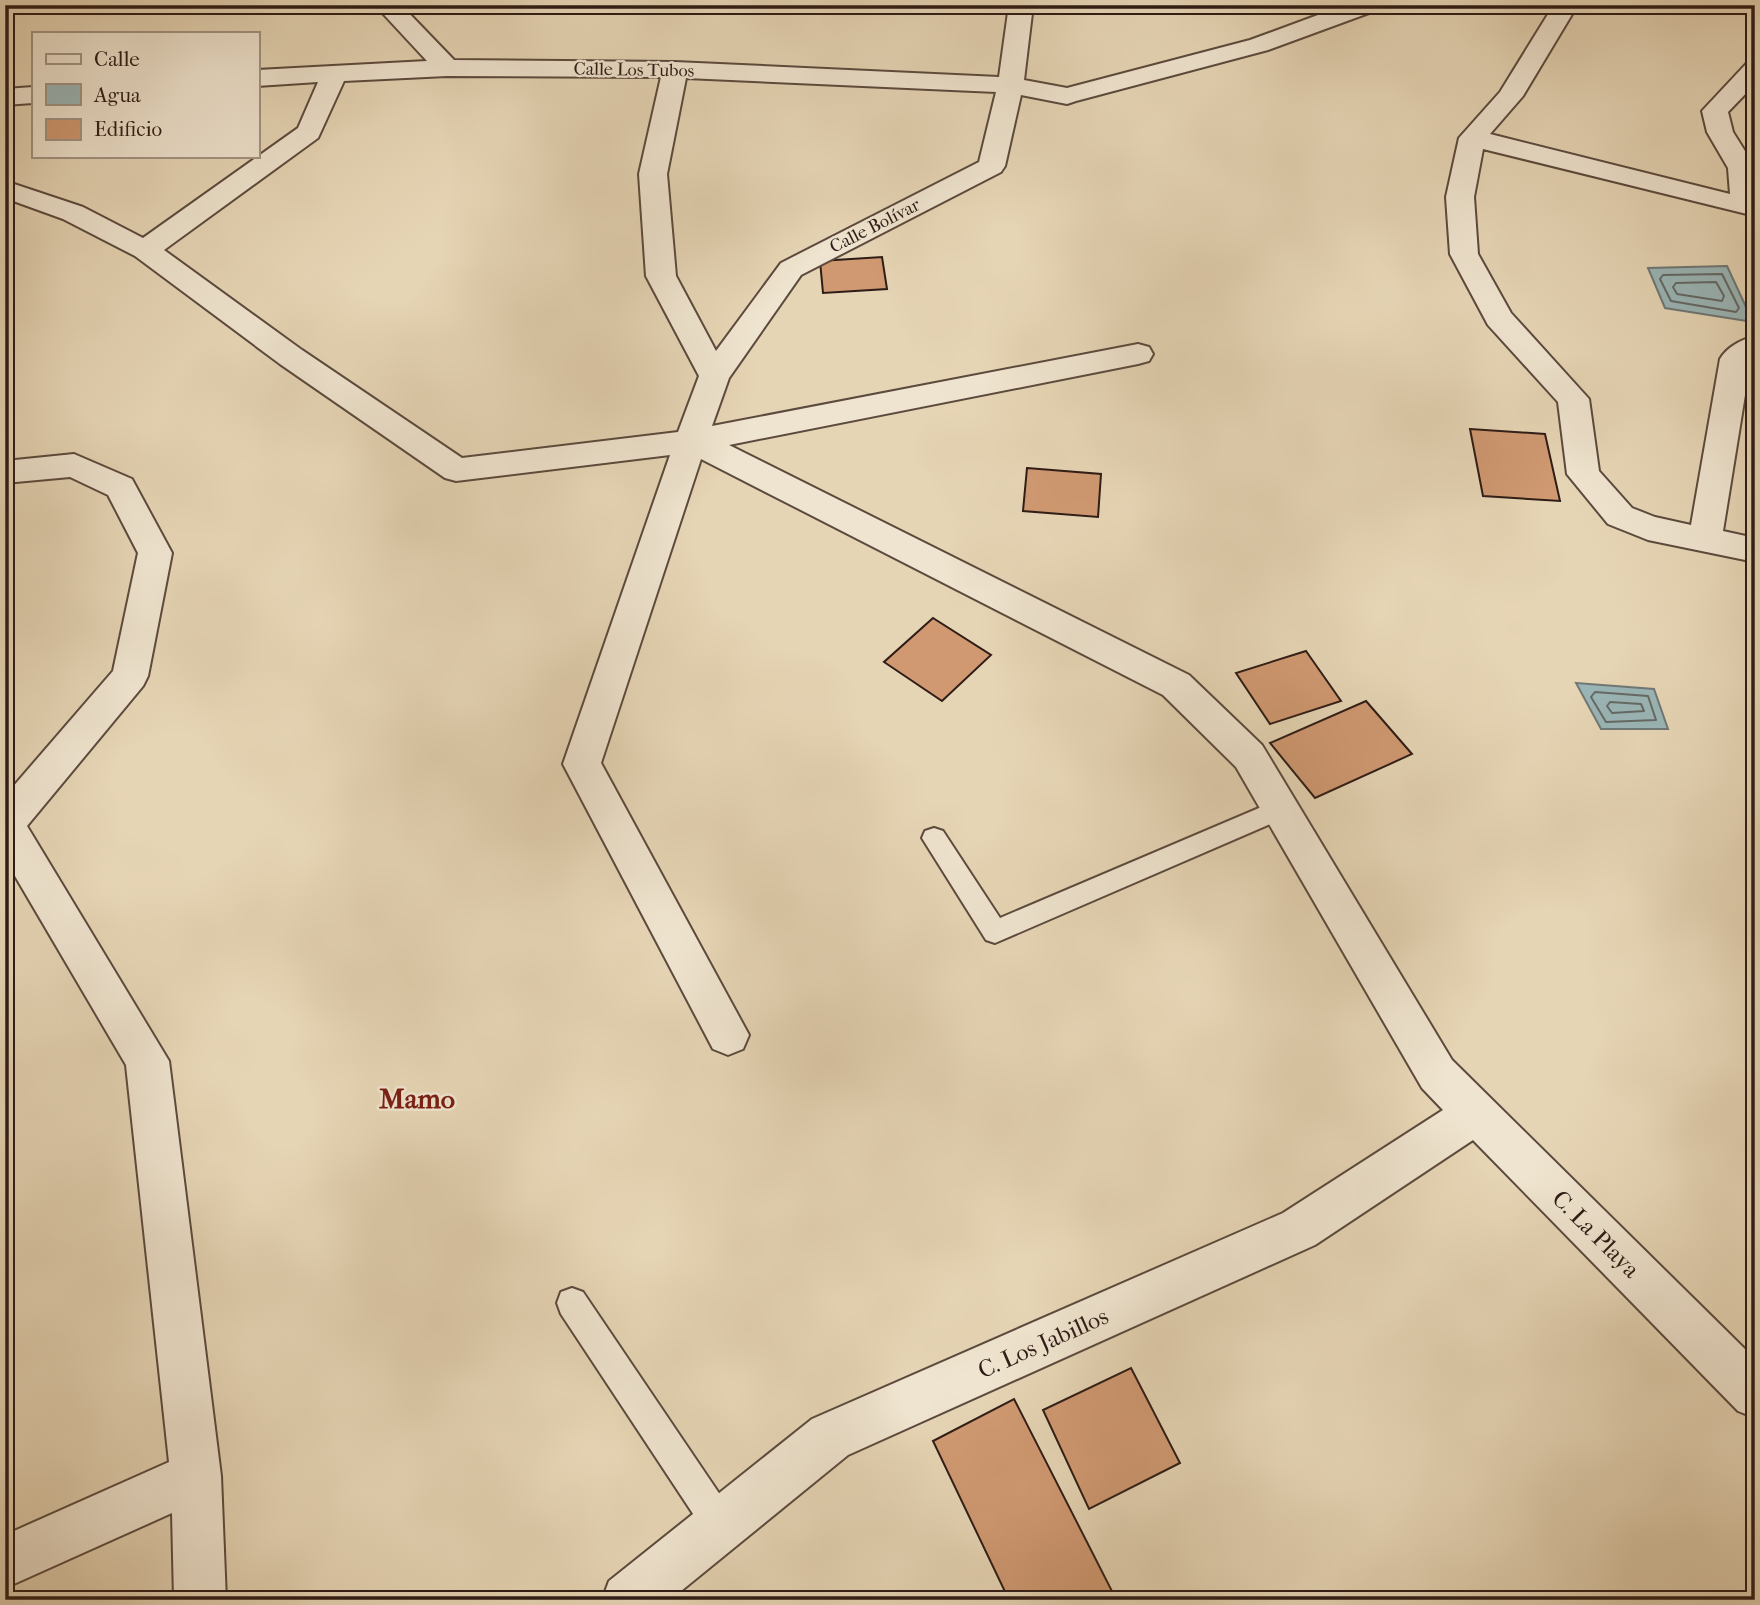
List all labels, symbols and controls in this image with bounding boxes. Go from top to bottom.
legend [32,32,259,158]
text: Calle [94,47,140,71]
street label: Calle Los Tubos [574,58,695,82]
text: Agua [93,83,141,107]
text: Edificio [94,117,162,141]
street label: Calle Bolívar [826,194,924,258]
district label: Mamo [379,1082,455,1115]
street label: C. La Playa [1547,1185,1646,1284]
street label: C. Los Jabillos [973,1302,1113,1384]

